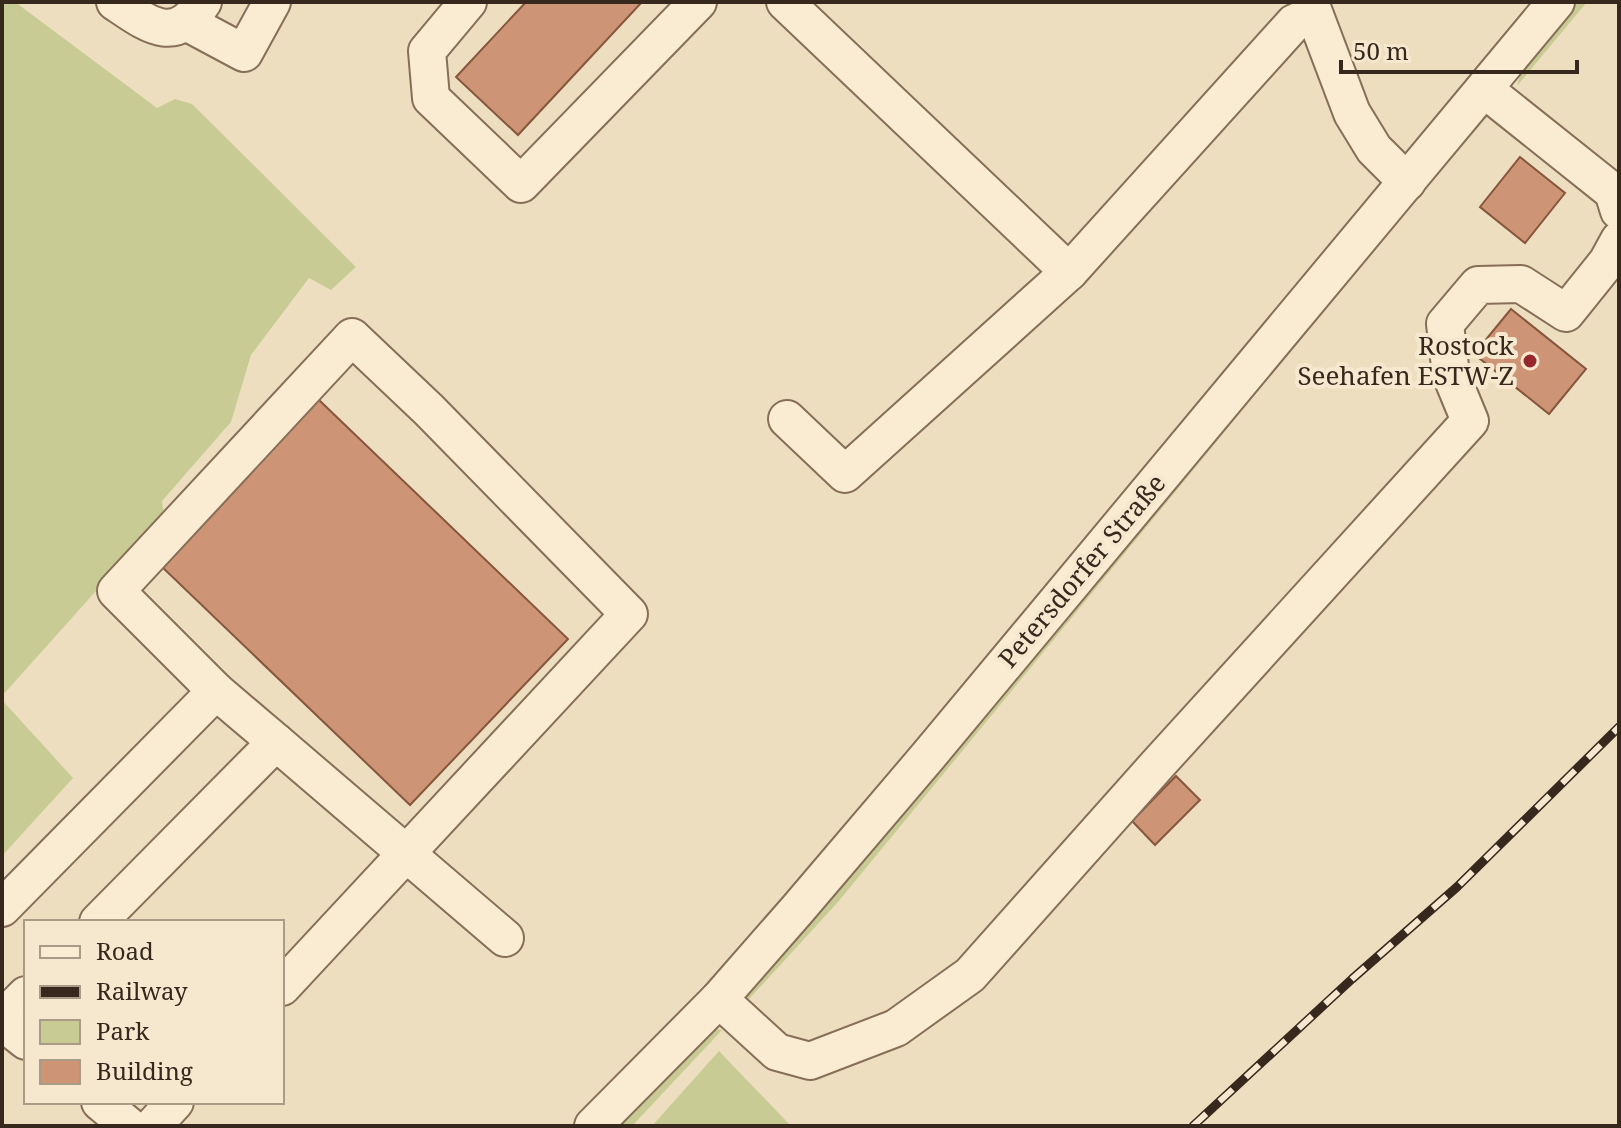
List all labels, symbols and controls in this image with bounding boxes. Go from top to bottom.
scale bar [1341,24,1577,74]
text: 50 m [1353,34,1409,67]
place label: Rostock Seehafen ESTW-Z [1297,327,1515,393]
marker: Rostock Seehafen ESTW-Z [1521,352,1539,370]
street label: Petersdorfer Straße [989,466,1173,675]
legend [24,920,284,1104]
text: Road [96,934,154,967]
text: Railway [96,974,188,1007]
text: Park [96,1014,150,1047]
text: Building [96,1054,193,1087]

